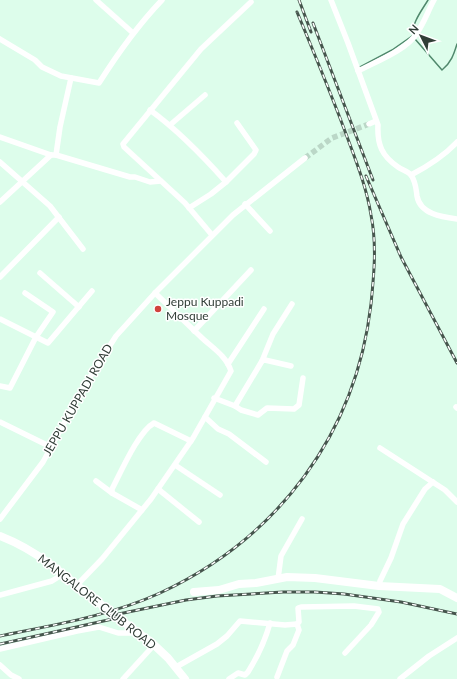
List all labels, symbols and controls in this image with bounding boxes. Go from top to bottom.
north arrow [401,16,441,56]
text: N [406,21,421,36]
place label: Jeppu Kuppadi Mosque [166,294,244,323]
marker: Jeppu Kuppadi Mosque [153,304,163,314]
street label: JEPPU KUPPADI ROAD [39,341,116,458]
street label: MANGALORE CLUB ROAD [35,551,159,652]

